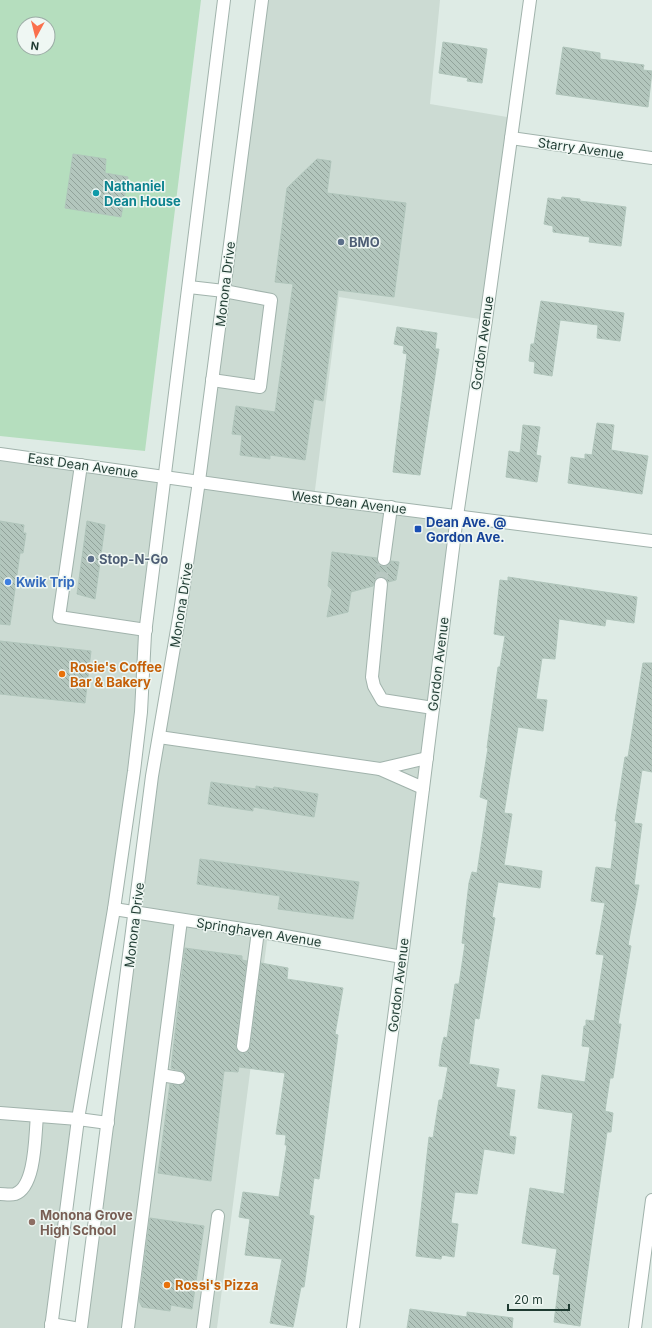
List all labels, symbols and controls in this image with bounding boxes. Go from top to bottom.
north arrow [16,16,56,56]
text: N [30,38,40,53]
street label: Starry Avenue [537,134,625,162]
place label: Nathaniel Dean House [104,178,181,209]
marker: Nathaniel Dean House [91,188,101,198]
place label: BMO [349,234,380,250]
marker: BMO [336,237,346,247]
street label: Monona Drive [212,240,238,328]
street label: Gordon Avenue [467,295,497,391]
street label: East Dean Avenue [27,449,139,481]
street label: West Dean Avenue [291,487,407,517]
place label: Dean Ave. @ Gordon Ave. [426,514,506,545]
marker: Dean Ave. @ Gordon Ave. [413,524,423,534]
place label: Stop-N-Go [99,551,168,567]
marker: Stop-N-Go [86,554,96,564]
street label: Monona Drive [166,561,196,649]
place label: Kwik Trip [16,574,75,590]
marker: Kwik Trip [3,577,13,587]
street label: Gordon Avenue [424,616,452,712]
place label: Rosie's Coffee Bar & Bakery [70,659,162,690]
marker: Rosie's Coffee Bar & Bakery [57,669,67,679]
street label: Monona Drive [121,881,147,969]
street label: Springhaven Avenue [195,914,323,950]
street label: Gordon Avenue [384,937,412,1033]
place label: Monona Grove High School [40,1207,133,1238]
marker: Monona Grove High School [27,1217,37,1227]
place label: Rossi's Pizza [175,1277,258,1293]
marker: Rossi's Pizza [162,1280,172,1290]
scale bar [508,1286,569,1312]
text: 20 m [514,1292,543,1307]

